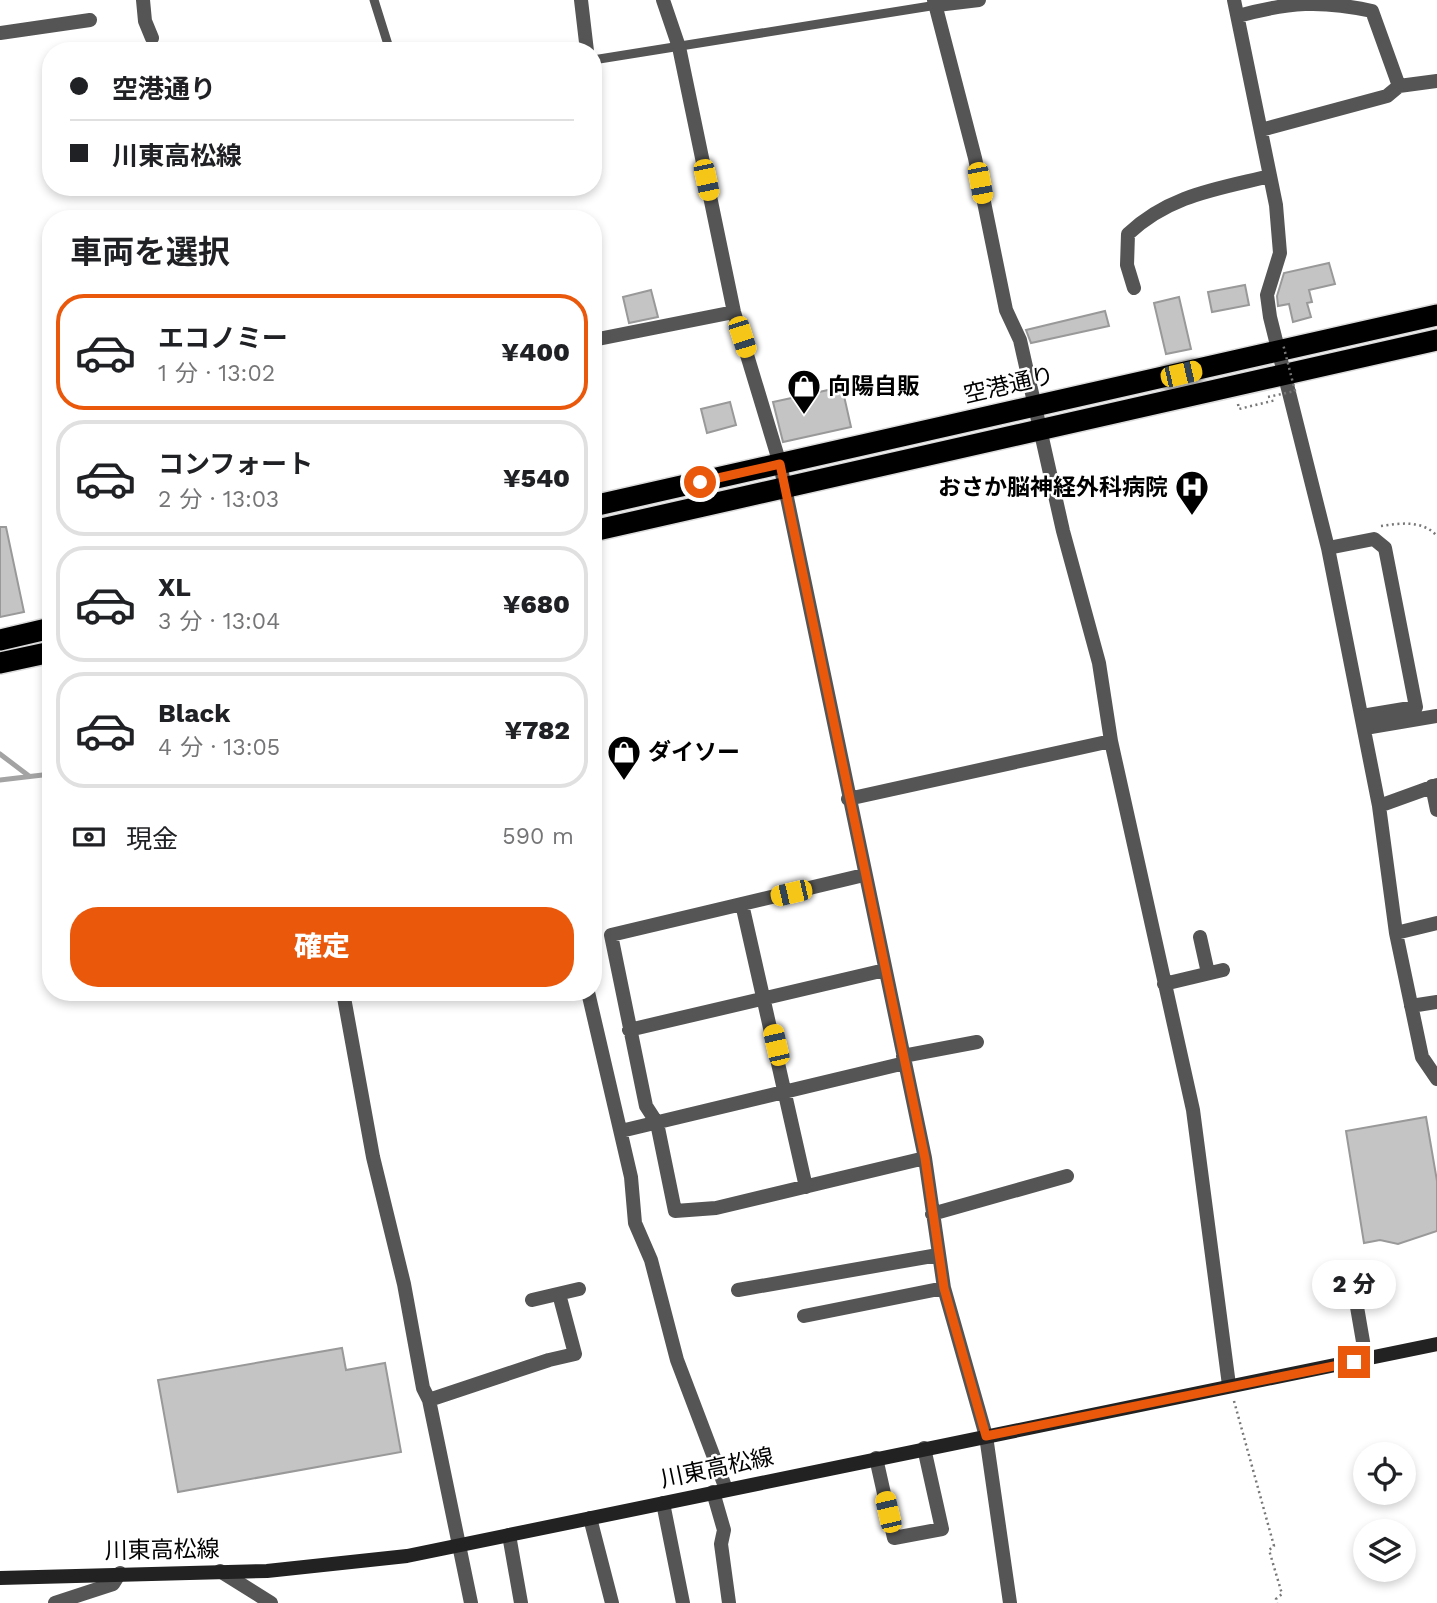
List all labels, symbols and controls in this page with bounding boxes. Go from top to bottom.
text: 空港通り [112,74,216,104]
text: 川東高松線 [112,141,242,171]
car [692,157,721,203]
car [966,160,995,206]
text: 車両を選択 [70,233,230,271]
car [726,314,759,360]
icon: car [74,321,137,384]
text: エコノミー [158,323,288,353]
text: ¥400 [501,337,570,367]
car [1159,359,1204,389]
text: 1 分 · 13:02 [158,360,275,387]
street label: 空港通り [961,361,1057,409]
shop icon: 向陽自販 [785,367,823,416]
place label: 向陽自販 [828,373,920,400]
icon: car [74,447,137,510]
text: コンフォート [158,449,313,479]
text: ¥540 [503,463,570,493]
route start [684,466,716,498]
hospital icon: おさか脳神経外科病院 [1173,468,1211,517]
place label: おさか脳神経外科病院 [938,474,1168,501]
text: 2 分 · 13:03 [158,486,279,513]
text: XL [158,572,191,602]
icon: car [74,573,137,636]
text: ¥680 [503,589,570,619]
text: 3 分 · 13:04 [158,608,280,635]
text: Black [158,698,230,728]
icon: car [74,699,137,762]
text: ¥782 [504,715,570,745]
shop icon: ダイソー [605,733,643,782]
text: 4 分 · 13:05 [158,734,280,761]
place label: ダイソー [648,739,740,766]
icon: cash [70,818,108,856]
text: 590 m [502,823,574,850]
text: 現金 [126,824,178,854]
car [769,878,814,908]
button: 確定 [70,907,574,987]
car [762,1022,791,1068]
callout: 2 分 [1312,1260,1396,1310]
text: 2 分 [1333,1271,1375,1298]
route end [1338,1346,1370,1378]
map controls [1353,1442,1416,1582]
button: locate [1353,1442,1416,1505]
street label: 川東高松線 [658,1443,776,1493]
car [874,1489,903,1535]
button: layers [1353,1519,1416,1582]
street label: 川東高松線 [104,1535,220,1565]

